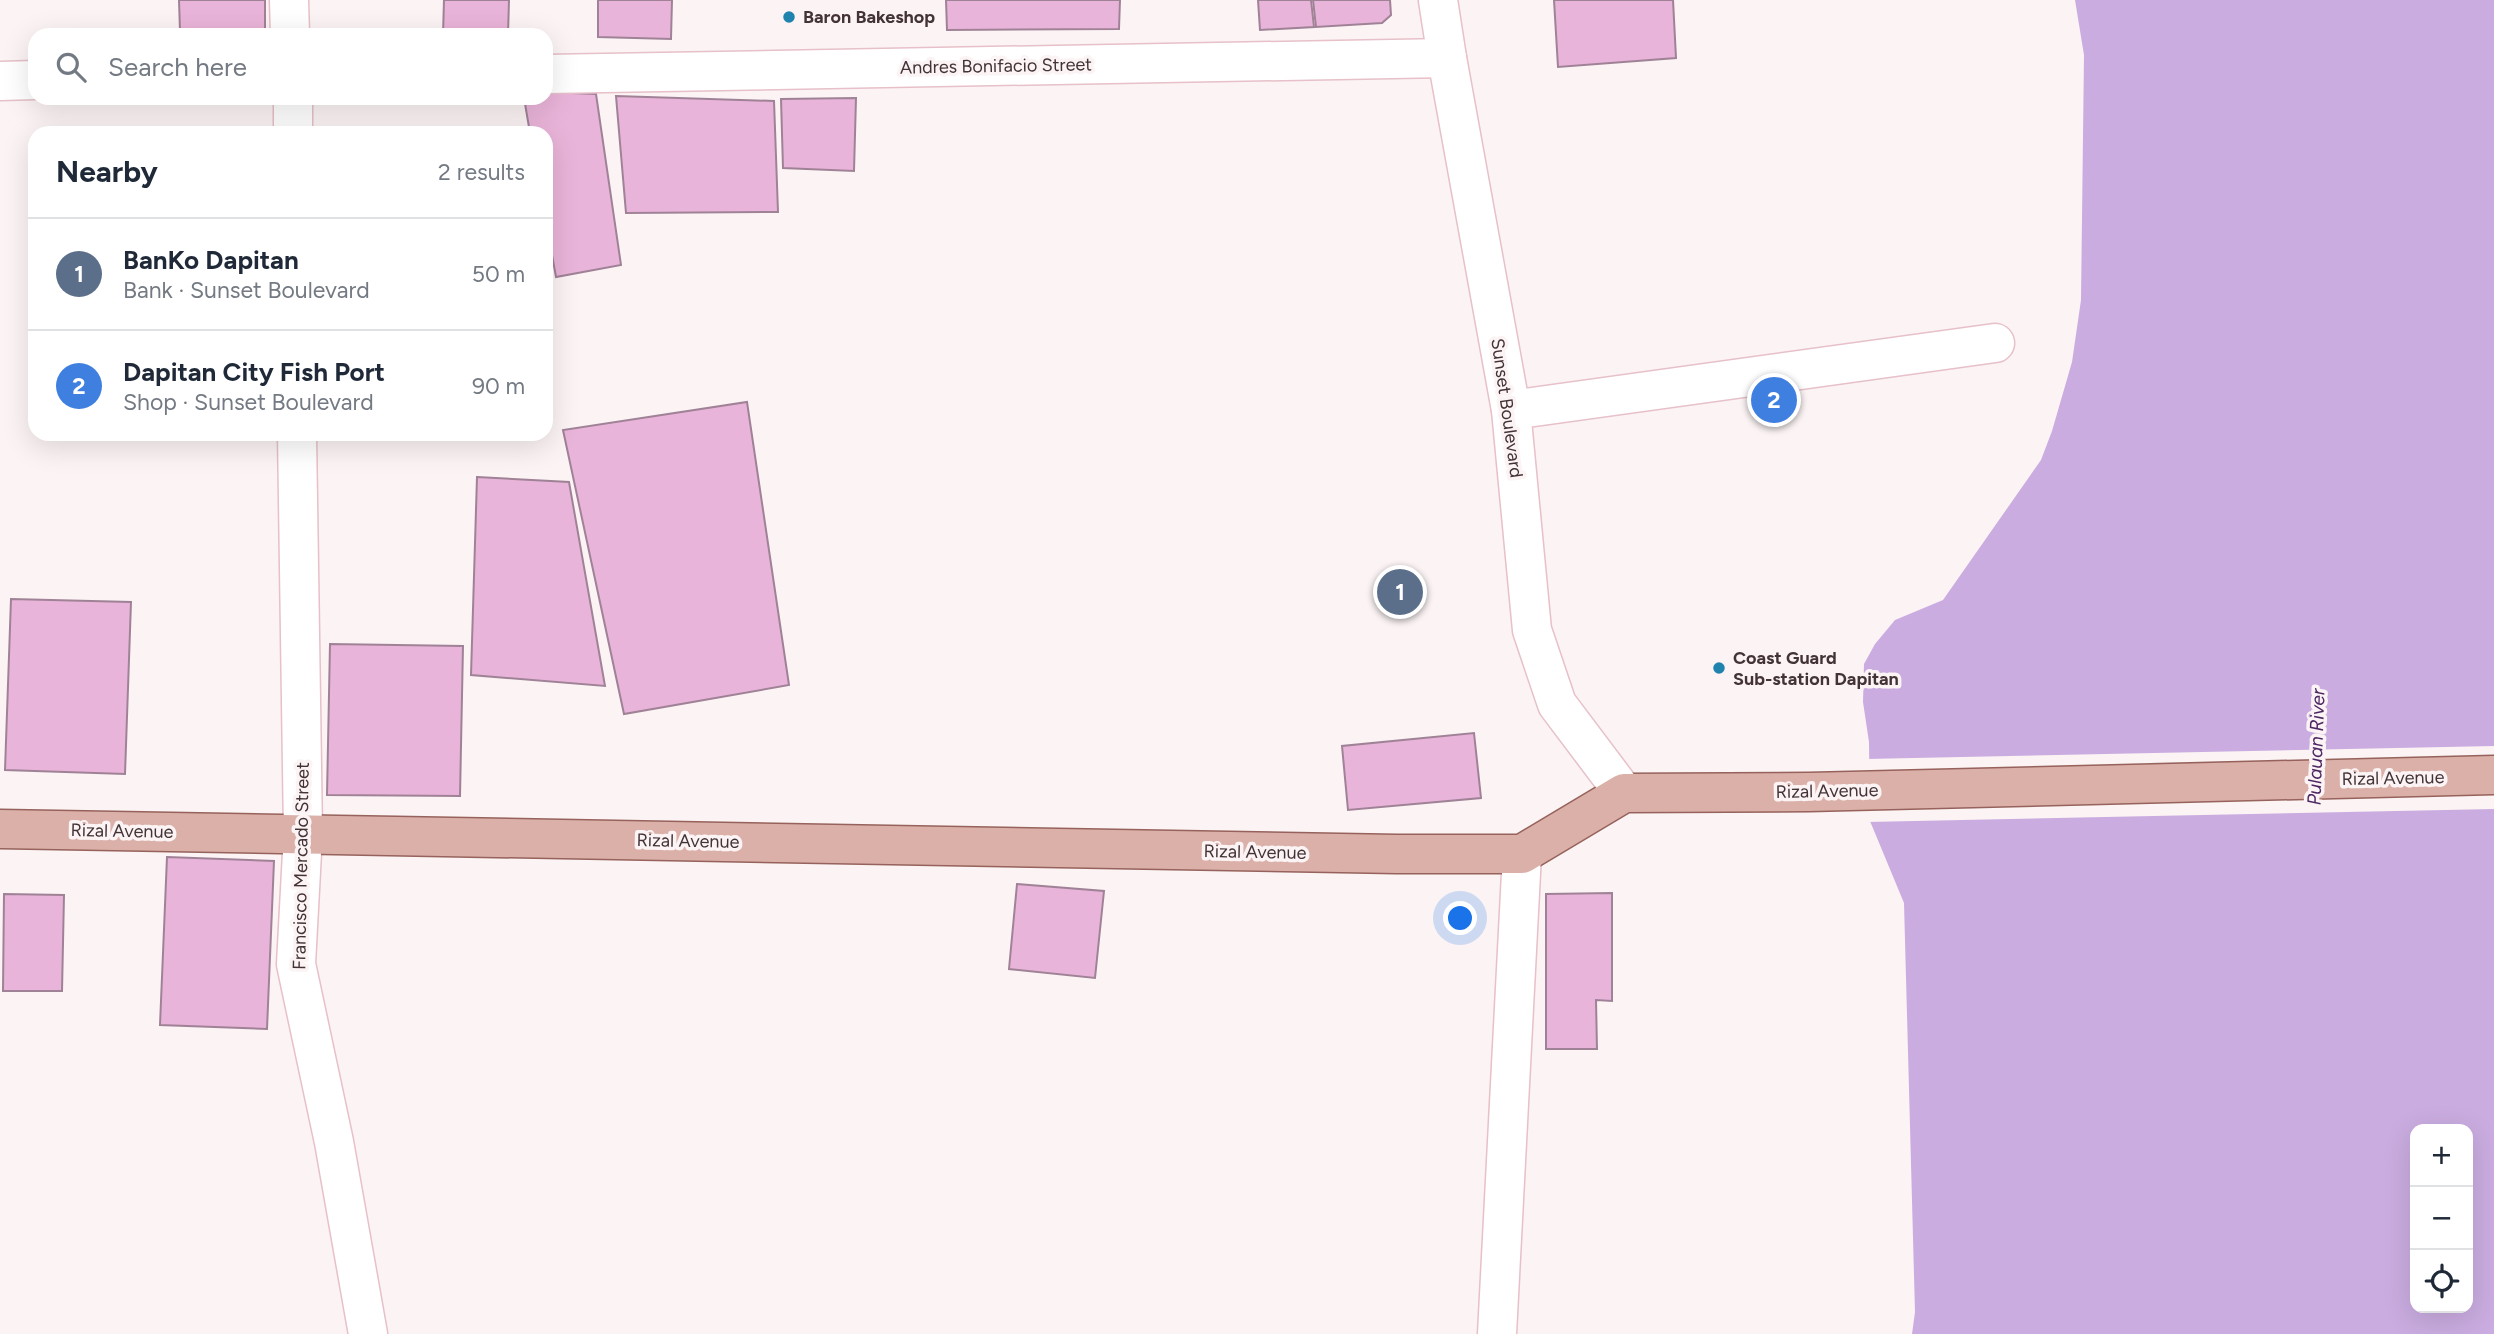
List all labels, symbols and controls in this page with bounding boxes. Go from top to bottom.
place label: Baron Bakeshop [803,6,935,28]
marker: Baron Bakeshop [781,9,797,25]
search box [28,28,553,105]
icon: search [52,48,90,86]
text: Search here [108,51,247,83]
street label: Andres Bonifacio Street [900,53,1092,79]
text: Nearby [56,153,158,190]
text: 2 results [438,158,525,186]
text: BanKo Dapitan [123,244,299,276]
text: 1 [74,260,84,288]
text: 50 m [472,260,525,288]
text: Bank · Sunset Boulevard [123,276,370,304]
street label: Sunset Boulevard [1486,337,1528,479]
text: Dapitan City Fish Port [123,356,385,388]
text: 2 [72,372,86,400]
text: 90 m [472,372,525,400]
pin: 2 [1751,374,1797,426]
text: Shop · Sunset Boulevard [123,388,374,416]
pin: 1 [1377,566,1423,618]
place label: Coast Guard Sub-station Dapitan [1733,647,1899,690]
marker: Coast Guard Sub-station Dapitan [1711,660,1727,676]
water label: Pulauan River [2302,688,2330,806]
street label: Francisco Mercado Street [288,762,314,970]
street label: Rizal Avenue [2341,766,2445,790]
street label: Rizal Avenue [1775,779,1879,803]
street label: Rizal Avenue [70,819,174,843]
street label: Rizal Avenue [636,829,740,853]
street label: Rizal Avenue [1203,840,1307,864]
your location [1443,901,1477,935]
map controls [2410,1124,2473,1313]
button: + [2410,1124,2473,1187]
button: − [2410,1187,2473,1250]
button: locate [2410,1250,2473,1313]

